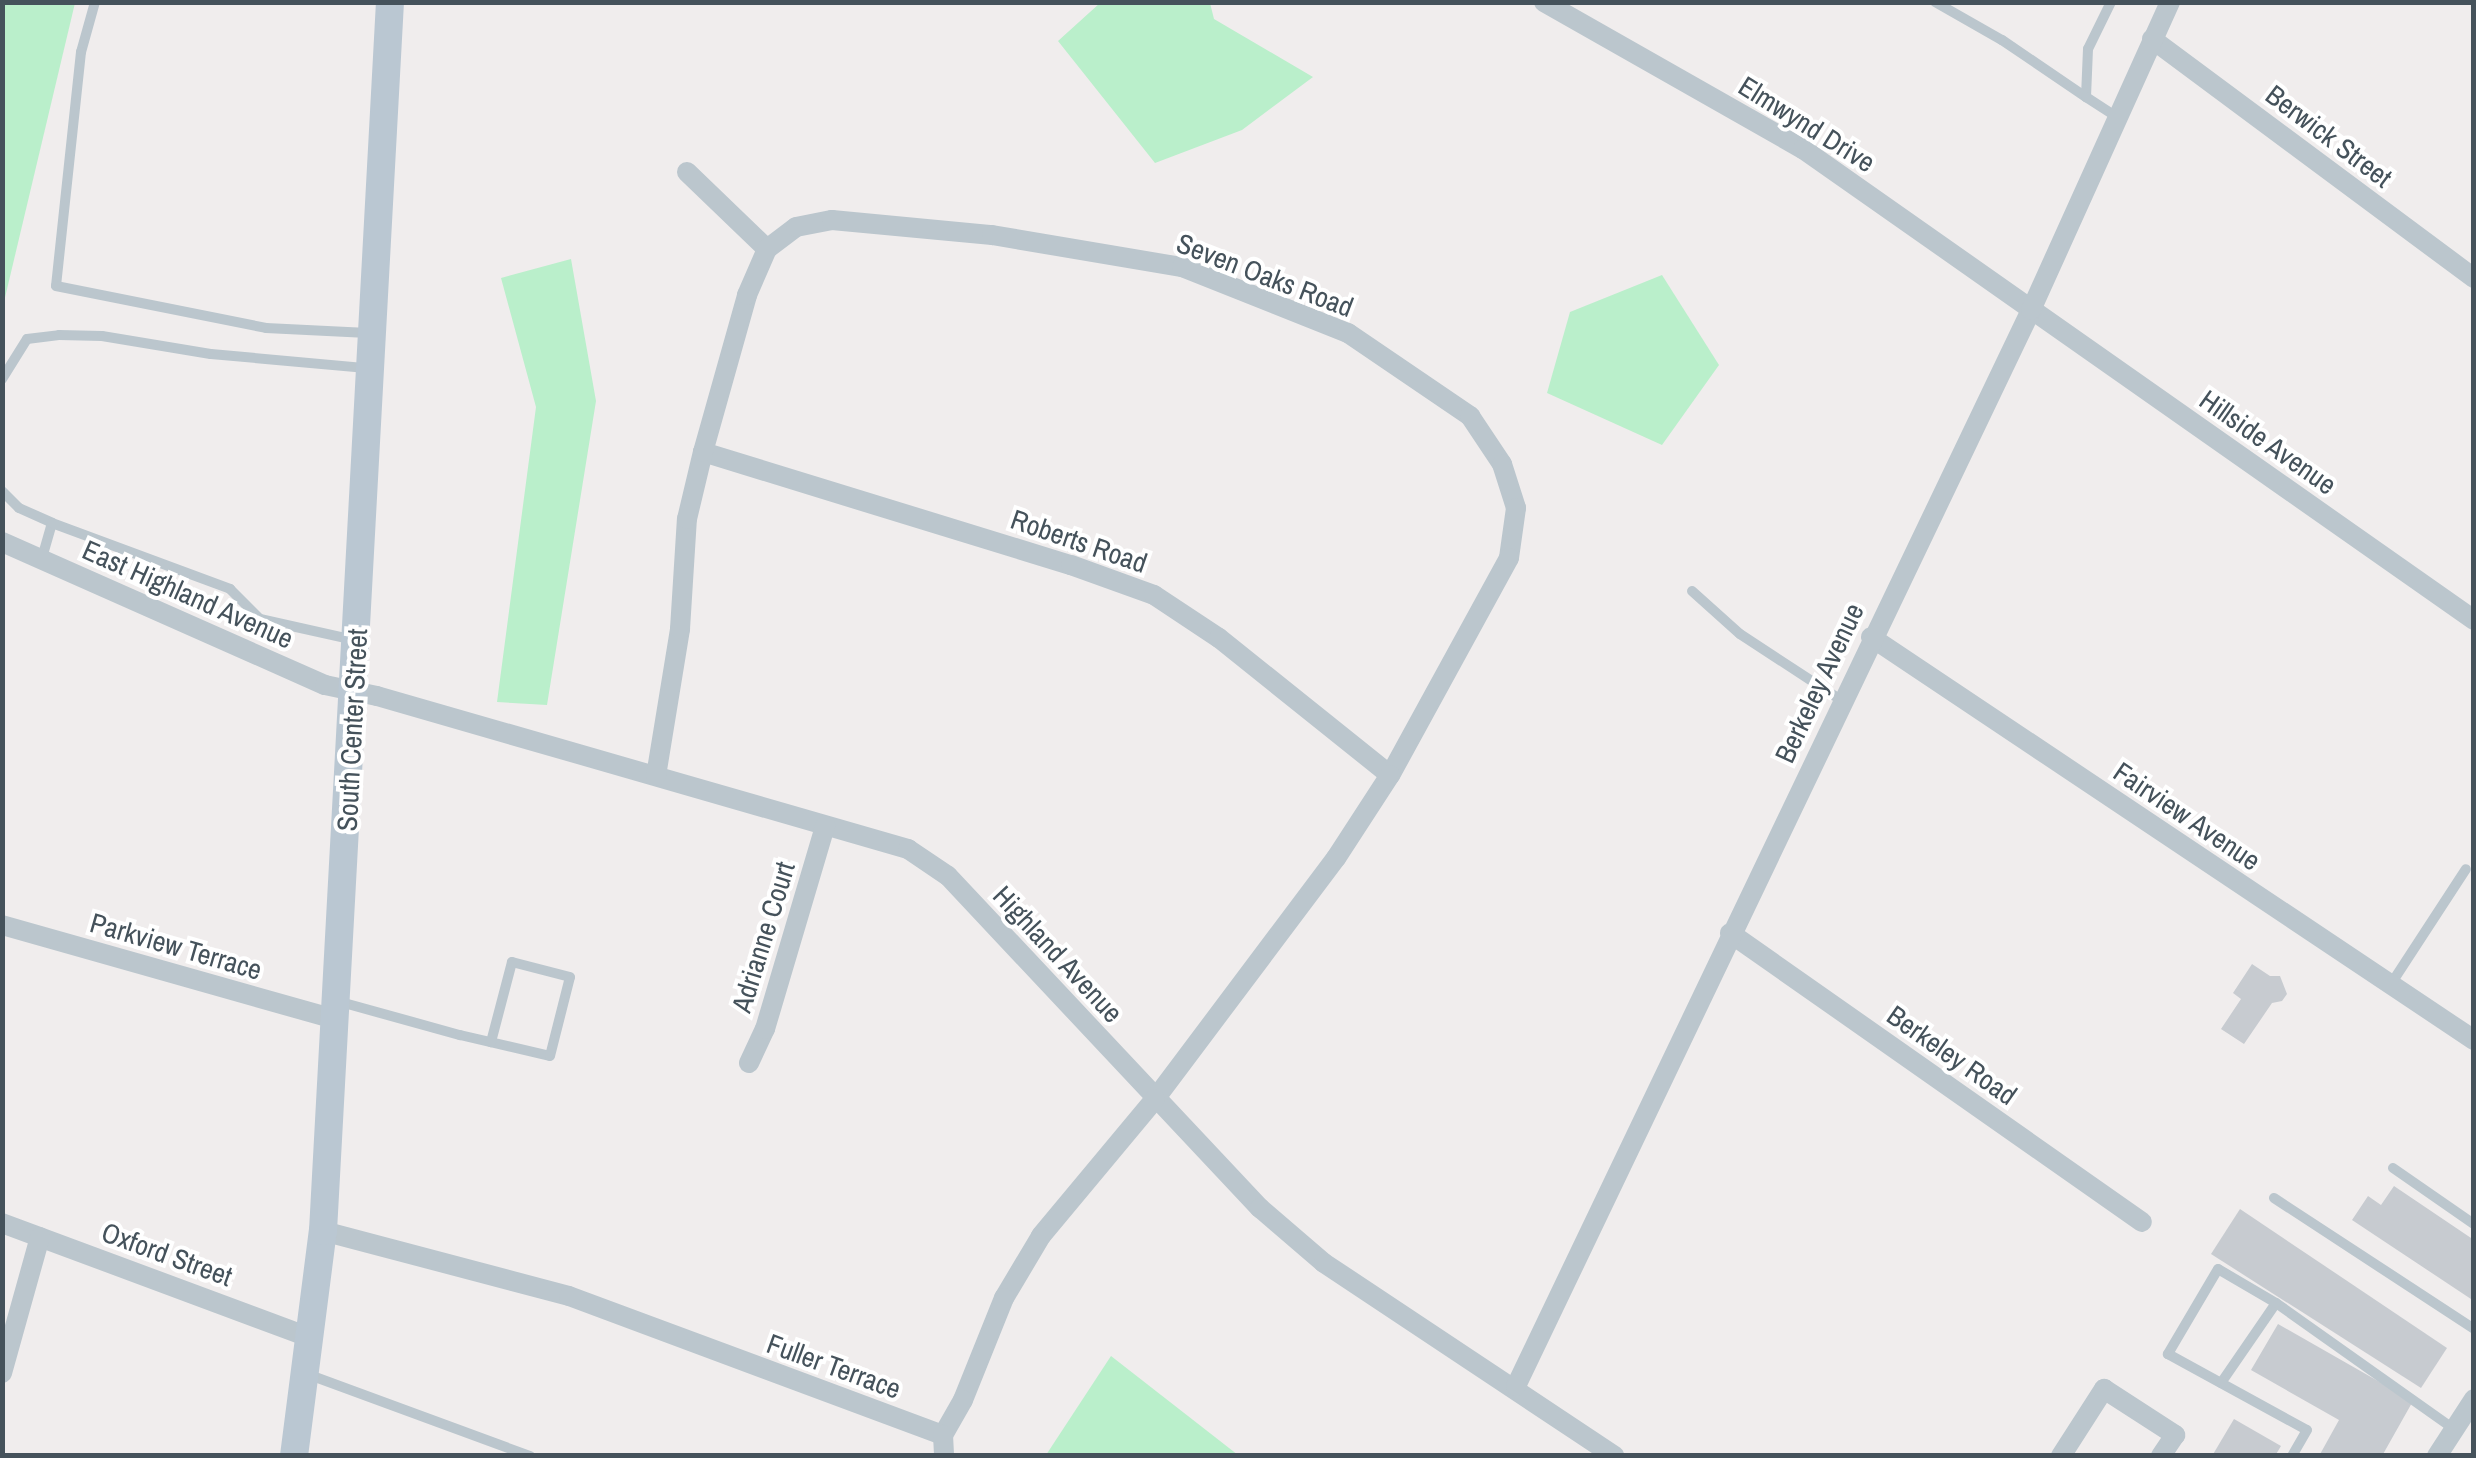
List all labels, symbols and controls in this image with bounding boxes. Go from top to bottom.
street label: Elmwynd Drive [1733,69,1881,179]
street label: Berwick Street [2259,78,2399,194]
street label: Seven Oaks Road [1172,226,1358,324]
street label: Hillside Avenue [2193,382,2343,502]
street label: Roberts Road [1007,502,1151,580]
street label: East Highland Avenue [77,532,299,656]
street label: Berkeley Avenue [1767,597,1871,769]
street label: South Center Street [330,628,374,832]
street label: Fairview Avenue [2107,754,2267,878]
street label: Adrianne Court [724,858,802,1016]
street label: Highland Avenue [986,878,1130,1030]
street label: Parkview Terrace [86,905,266,987]
street label: Berkeley Road [1881,998,2023,1112]
street label: Oxford Street [97,1215,237,1293]
street label: Fuller Terrace [762,1326,906,1406]

